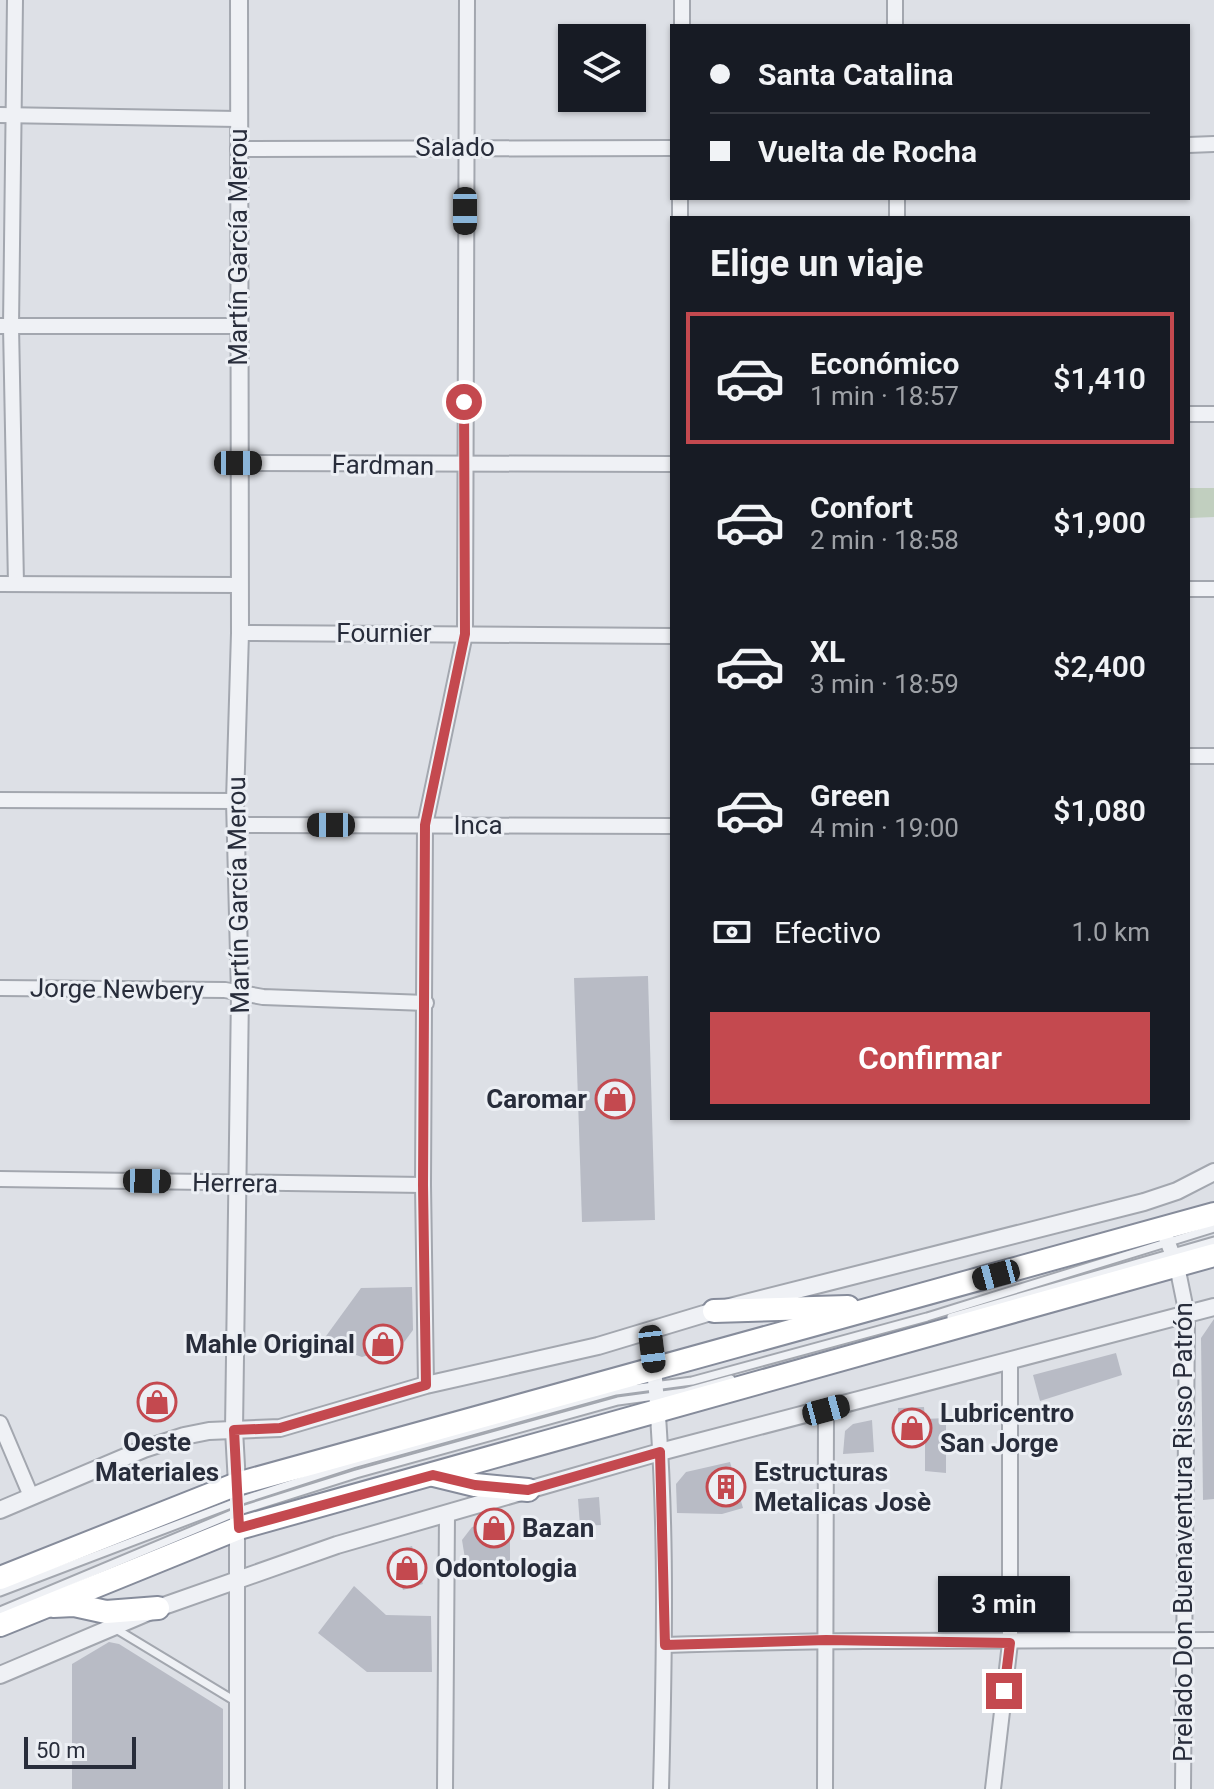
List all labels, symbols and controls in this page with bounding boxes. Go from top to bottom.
map controls [558,24,646,112]
button: layers [558,24,646,112]
text: Santa Catalina [758,57,954,92]
street label: Martín García Merou [223,128,253,366]
street label: Salado [415,132,495,162]
text: Vuelta de Rocha [758,134,977,169]
car [453,187,477,235]
text: Elige un viaje [710,243,923,285]
icon: car [714,342,786,414]
text: Económico [810,346,959,381]
text: $1,410 [1053,361,1146,396]
text: 1 min · 18:57 [810,381,959,411]
route start [446,384,482,420]
street label: Fardman [331,449,435,481]
car [214,451,262,475]
icon: car [714,486,786,558]
text: Confort [810,490,913,525]
text: $1,900 [1053,505,1146,540]
text: 2 min · 18:58 [810,525,959,555]
street label: Fournier [336,618,432,648]
icon: car [714,630,786,702]
text: XL [810,634,845,669]
text: $2,400 [1053,649,1146,684]
text: 3 min · 18:59 [810,669,959,699]
icon: car [714,774,786,846]
street label: Martín García Merou [221,776,255,1014]
text: Green [810,778,890,813]
text: $1,080 [1053,793,1146,828]
street label: Inca [453,810,503,840]
car [307,813,355,837]
text: 4 min · 19:00 [810,813,959,843]
icon: cash [710,910,754,954]
text: Efectivo [774,915,881,950]
text: 1.0 km [1071,917,1150,947]
street label: Jorge Newbery [30,972,204,1006]
button: Confirmar [710,1012,1150,1104]
shop icon: Caromar [594,1078,636,1120]
place label: Caromar [486,1084,587,1114]
street label: Herrera [192,1167,278,1199]
car [123,1169,171,1193]
car [970,1257,1022,1293]
street label: Prelado Don Buenaventura Risso Patrón [1168,1302,1198,1762]
shop icon: Mahle Original [362,1323,404,1365]
car [637,1324,667,1374]
place label: Mahle Original [185,1329,355,1359]
shop icon: Oeste Materiales [136,1381,178,1423]
car [800,1392,852,1428]
place label: Lubricentro San Jorge [940,1398,1074,1458]
shop icon: Lubricentro San Jorge [891,1407,933,1449]
place label: Oeste Materiales [95,1427,219,1487]
place label: Estructuras Metalicas Josè [754,1457,931,1517]
building icon: Estructuras Metalicas Josè [705,1466,747,1508]
shop icon: Bazan [473,1507,515,1549]
place label: Bazan [522,1513,594,1543]
shop icon: Odontologia [386,1547,428,1589]
place label: Odontologia [435,1553,577,1583]
callout: 3 min [938,1575,1070,1631]
text: 3 min [971,1589,1037,1619]
route end [986,1673,1022,1709]
scale bar [24,1733,136,1769]
text: 50 m [36,1738,85,1763]

